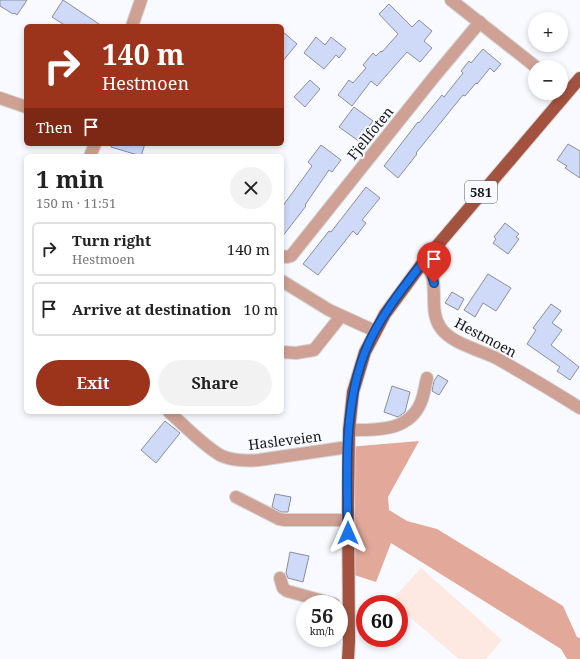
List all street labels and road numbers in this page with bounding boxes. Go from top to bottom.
street label: Fjellfoten [343,102,397,164]
road number: 581 [465,181,497,203]
street label: Hestmoen [452,313,520,361]
street label: Hasleveien [247,426,323,454]

